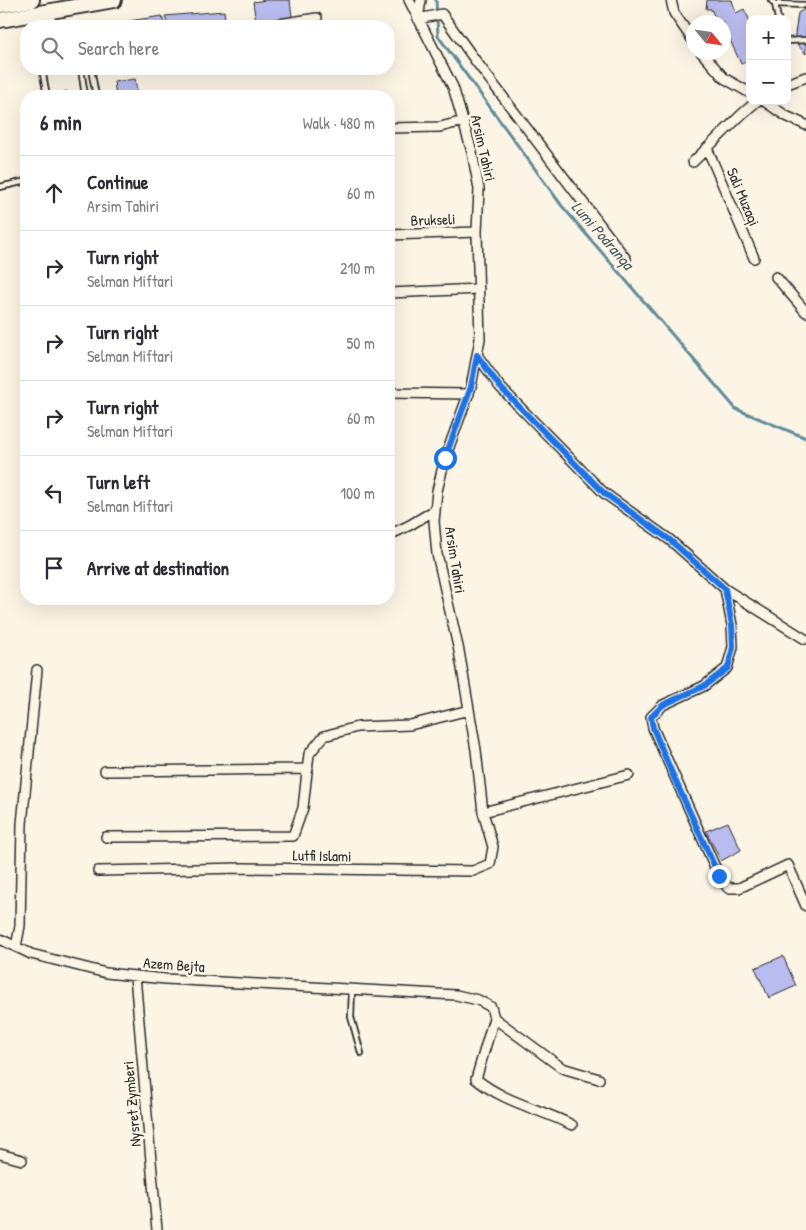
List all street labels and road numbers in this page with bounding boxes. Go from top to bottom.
street label: Arsim Tahiri [466,113,501,183]
street label: Sali Muzaqi [722,165,765,229]
street label: Brukseli [410,208,456,231]
street label: Arsim Tahiri [440,525,471,595]
street label: Lutfi Islami [292,844,352,867]
street label: Azem Bejta [143,952,206,977]
street label: Nysret Zymberi [117,1060,146,1148]

